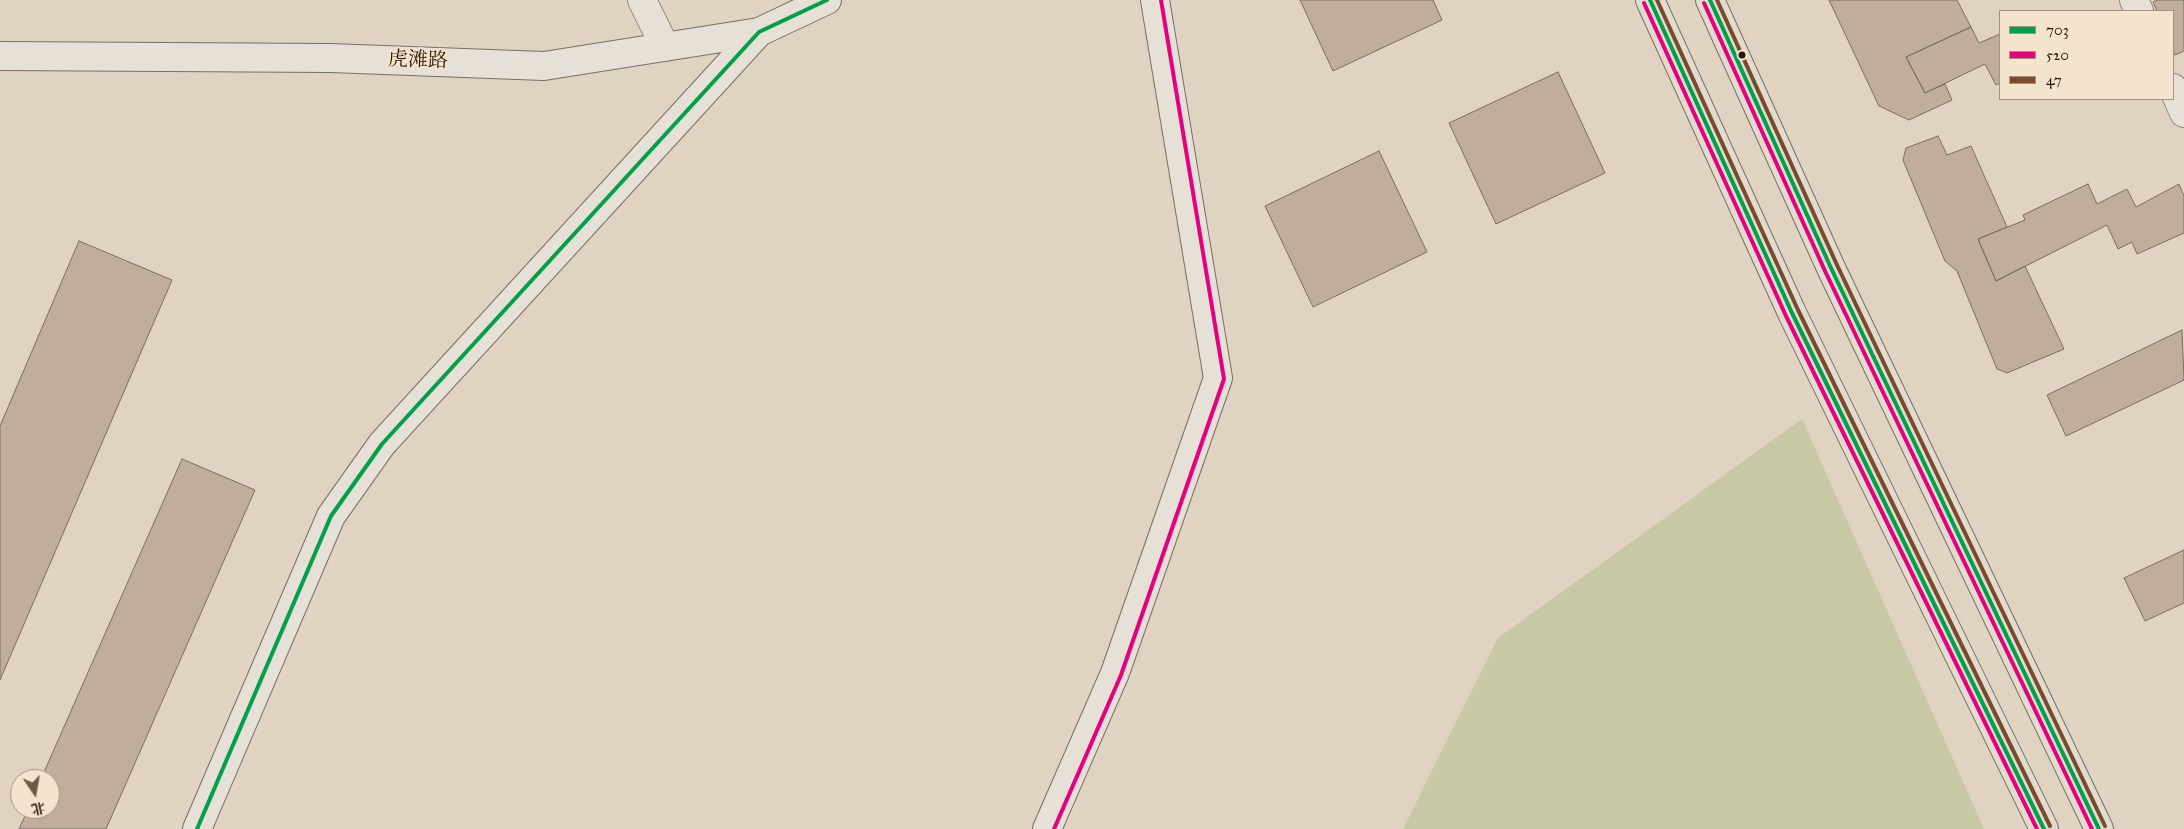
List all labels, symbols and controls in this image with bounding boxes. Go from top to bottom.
legend [1999,10,2174,100]
text: 703 [2046,21,2069,39]
text: 520 [2046,46,2069,64]
street label: 虎滩路 [388,48,448,74]
unlabelled marker [1737,50,1747,60]
text: 47 [2046,71,2062,89]
north arrow [10,769,60,819]
text: 北 [29,798,47,818]

